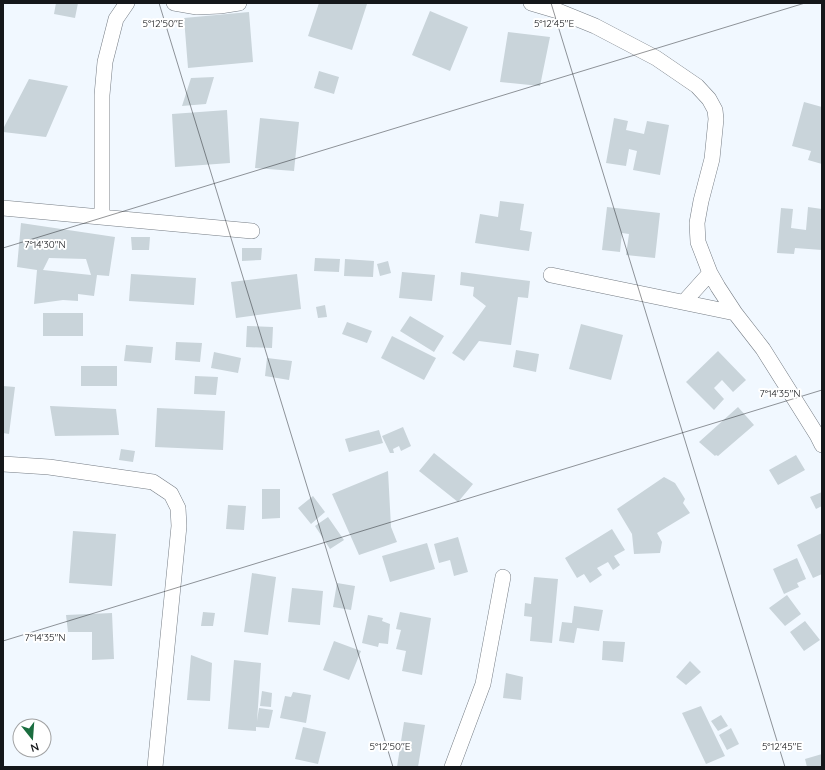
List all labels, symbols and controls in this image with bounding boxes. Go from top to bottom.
text: 5°12'50"E [143,17,184,30]
text: 5°12'45"E [534,17,574,30]
text: 7°14'30"N [24,238,66,251]
text: 7°14'35"N [760,387,801,400]
text: 7°14'35"N [25,631,66,644]
north arrow [12,718,52,758]
text: N [29,740,41,755]
text: 5°12'50"E [370,740,411,753]
text: 5°12'45"E [762,740,802,753]

